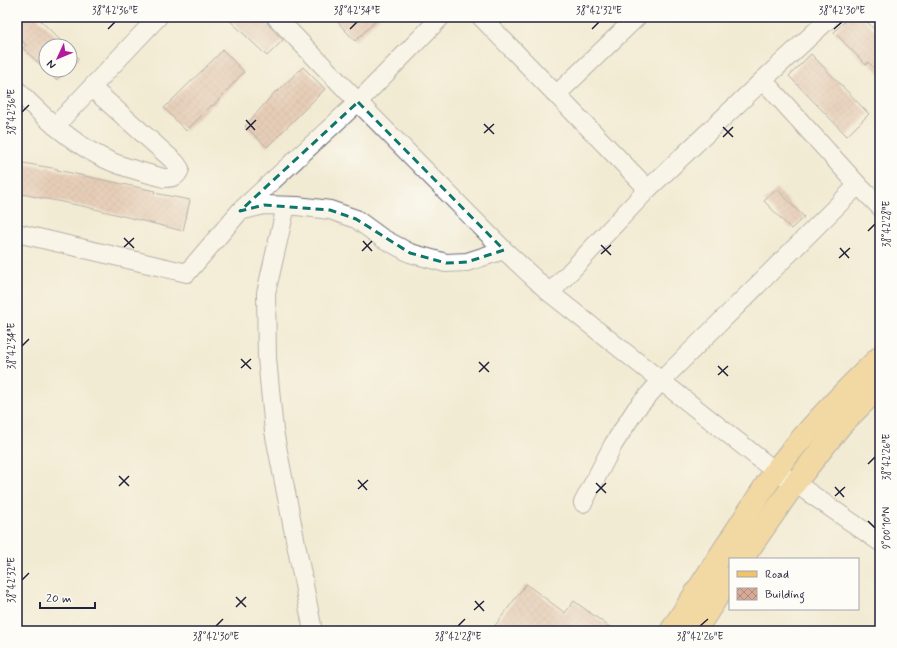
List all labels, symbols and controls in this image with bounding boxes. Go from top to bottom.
text: 38°42'36"E [92,4,138,18]
text: 38°42'34"E [334,4,380,18]
text: 38°42'32"E [576,4,622,18]
text: 38°42'30"E [819,4,865,18]
north arrow [38,38,78,78]
text: N [44,57,59,72]
text: 38°42'36"E [5,89,19,135]
text: 38°42'28"E [880,201,894,247]
text: 38°42'34"E [5,323,19,369]
text: 38°42'26"E [880,434,894,480]
text: 9°00'10"N [880,507,894,549]
text: 38°42'32"E [5,557,19,603]
legend [729,558,859,610]
text: Road [765,567,789,583]
scale bar [40,584,95,610]
text: Building [765,587,805,604]
text: 20 m [46,591,72,607]
text: 38°42'30"E [193,630,239,644]
text: 38°42'28"E [435,630,481,644]
text: 38°42'26"E [677,630,723,644]

